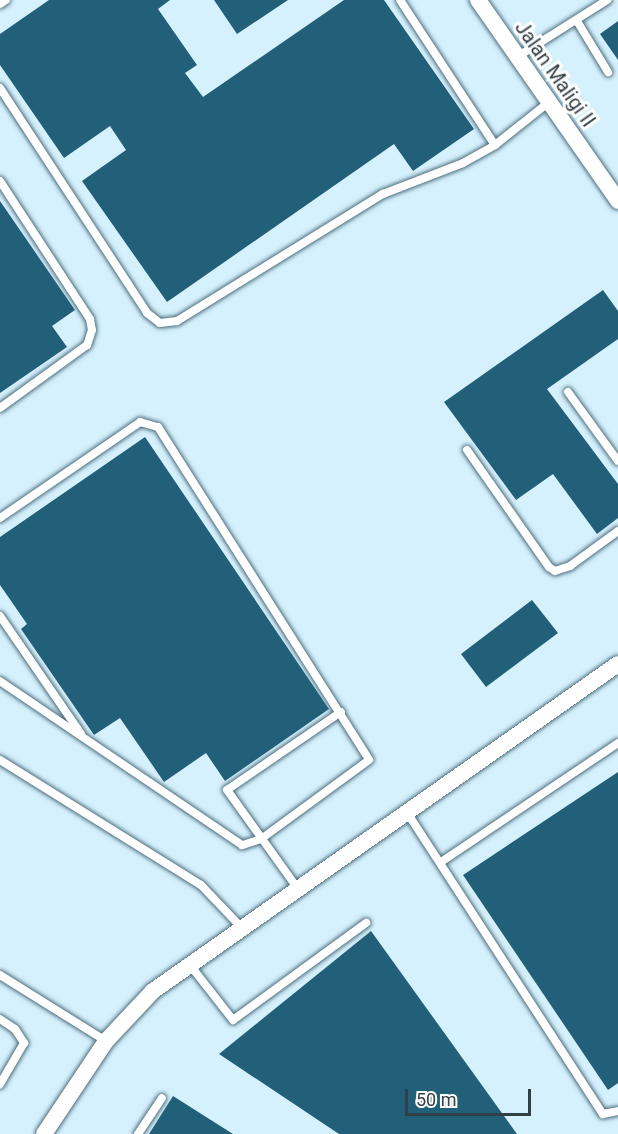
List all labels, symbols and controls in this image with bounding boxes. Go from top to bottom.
street label: Jalan Maligi II [510,16,600,132]
scale bar [408,1077,534,1115]
text: 50 m [416,1089,456,1110]

